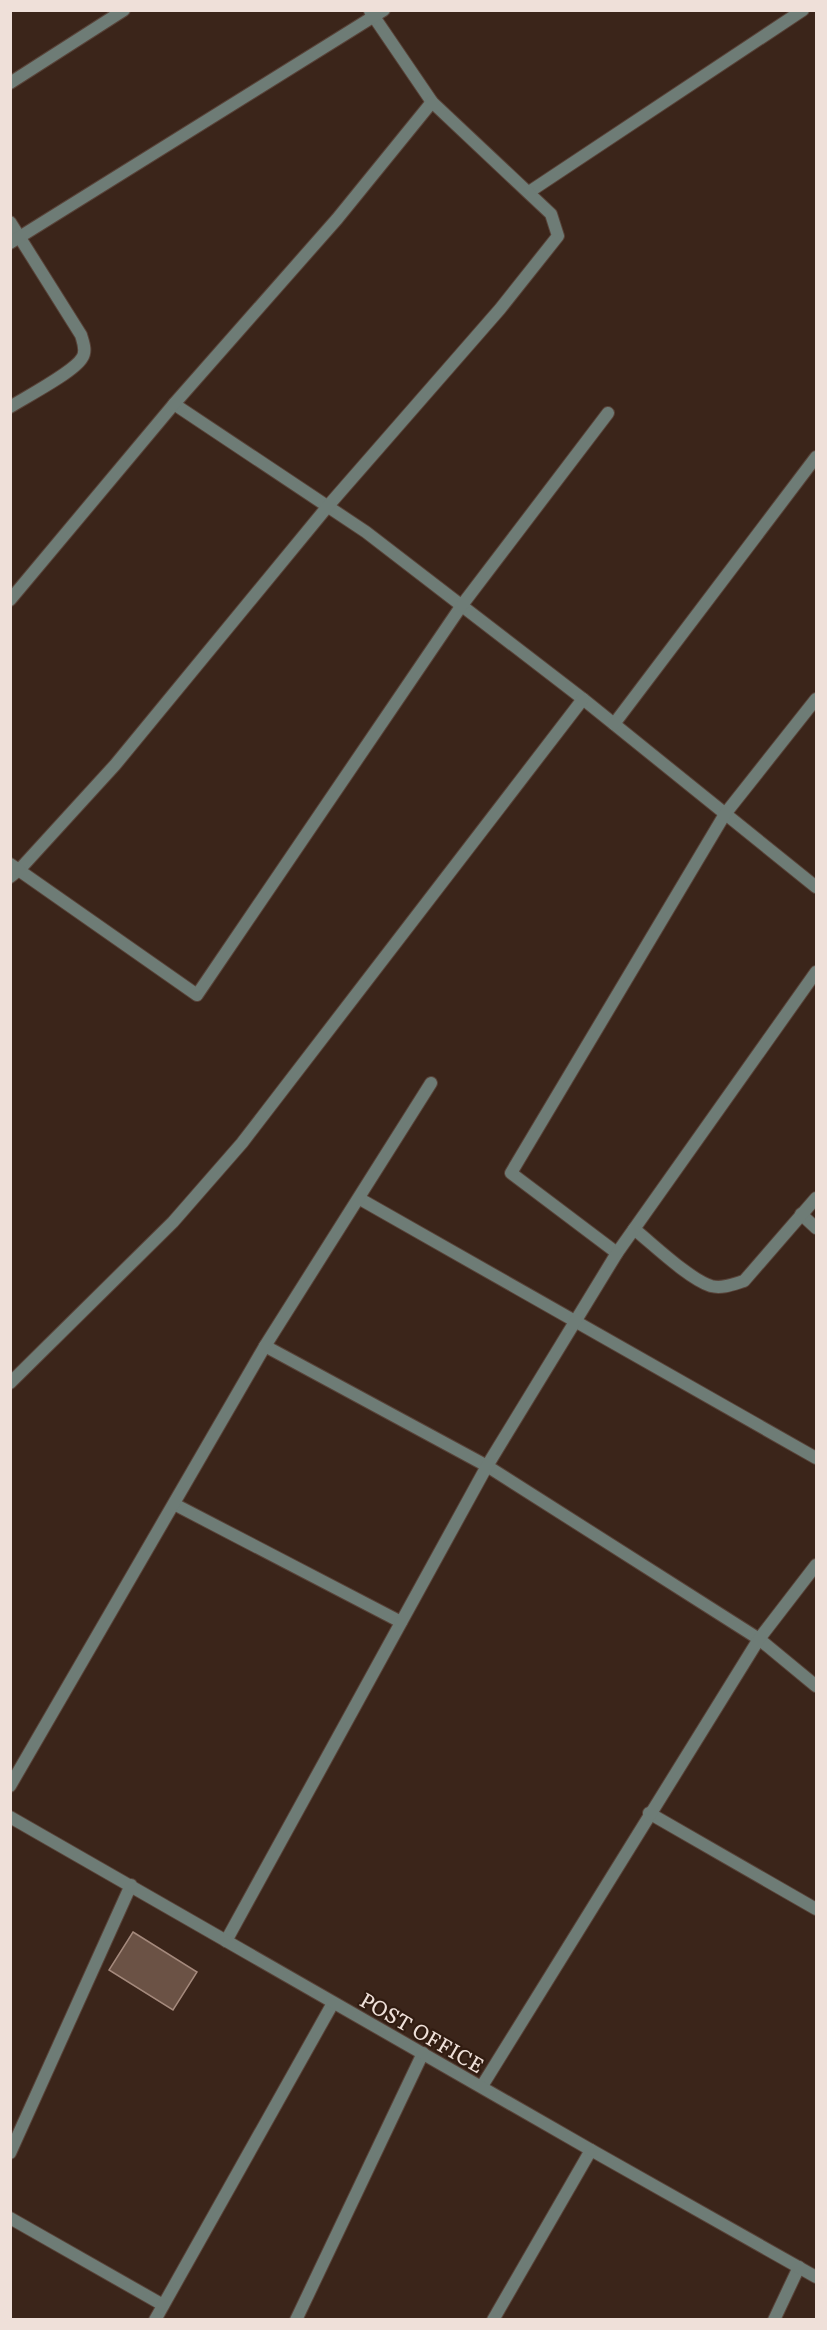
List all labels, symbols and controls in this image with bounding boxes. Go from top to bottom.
street label: POST OFFICE [355,1983,491,2079]

